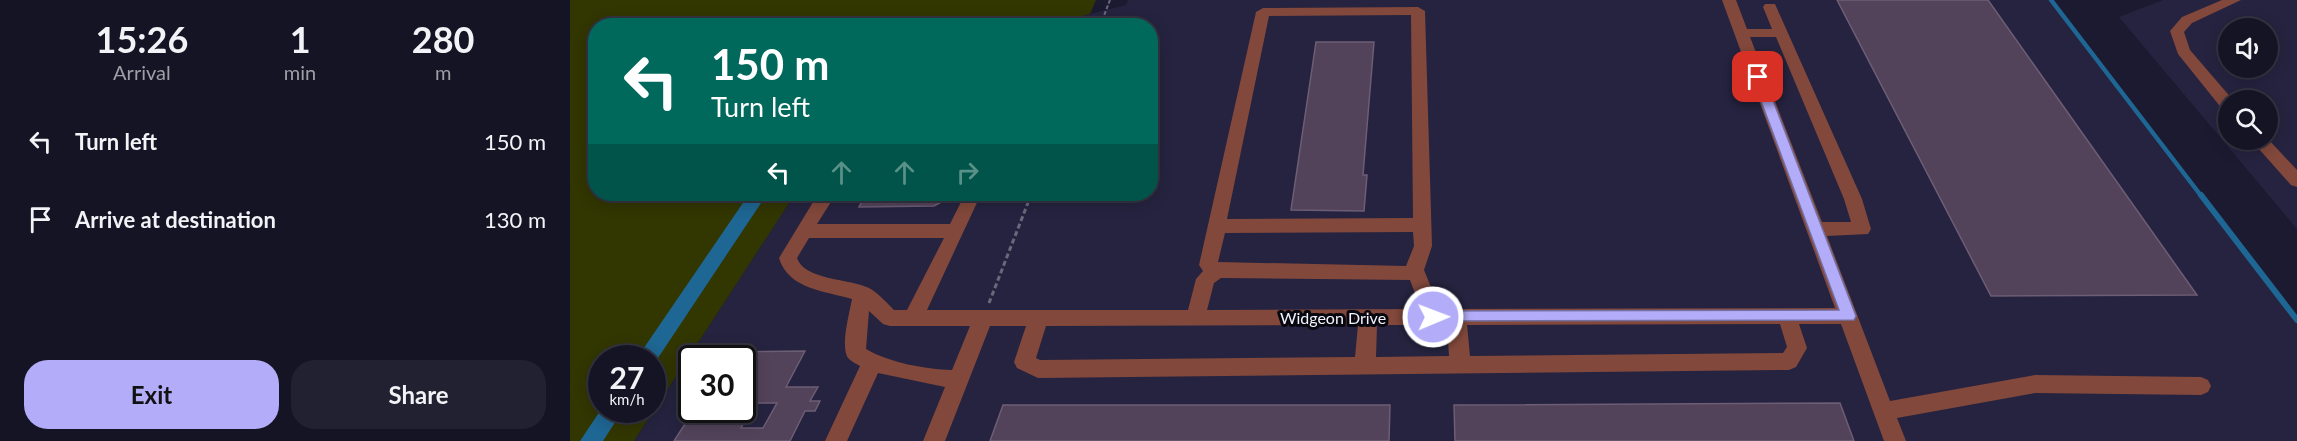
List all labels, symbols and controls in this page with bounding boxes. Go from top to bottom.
text: 15:26 [96,17,188,61]
text: 1 [290,17,311,61]
text: 280 [412,17,474,61]
map controls [2218,18,2278,150]
button: sound [2218,18,2278,78]
text: 150 m [711,39,829,89]
icon: left [612,42,690,120]
pin [1732,51,1783,102]
text: Arrival [113,60,171,84]
text: min [284,60,316,84]
text: m [435,60,451,84]
icon: arrive [1741,60,1774,93]
text: Turn left [711,90,810,123]
button: search [2218,90,2278,150]
icon: left [24,125,57,158]
text: Turn left [75,128,157,155]
text: 150 m [484,128,546,155]
icon: left [762,156,795,189]
icon: ahead [825,156,858,189]
icon: ahead [888,156,921,189]
icon: right [951,156,984,189]
icon: arrive [24,203,57,236]
text: Arrive at destination [75,206,276,233]
text: 130 m [484,206,546,233]
position arrow [1401,285,1465,349]
street label: Widgeon Drive [1280,308,1386,327]
speed limit sign: 30 [678,345,756,423]
text: 27 [610,359,644,395]
button: Exit [24,360,279,429]
button: Share [291,360,546,429]
text: km/h [609,390,645,408]

